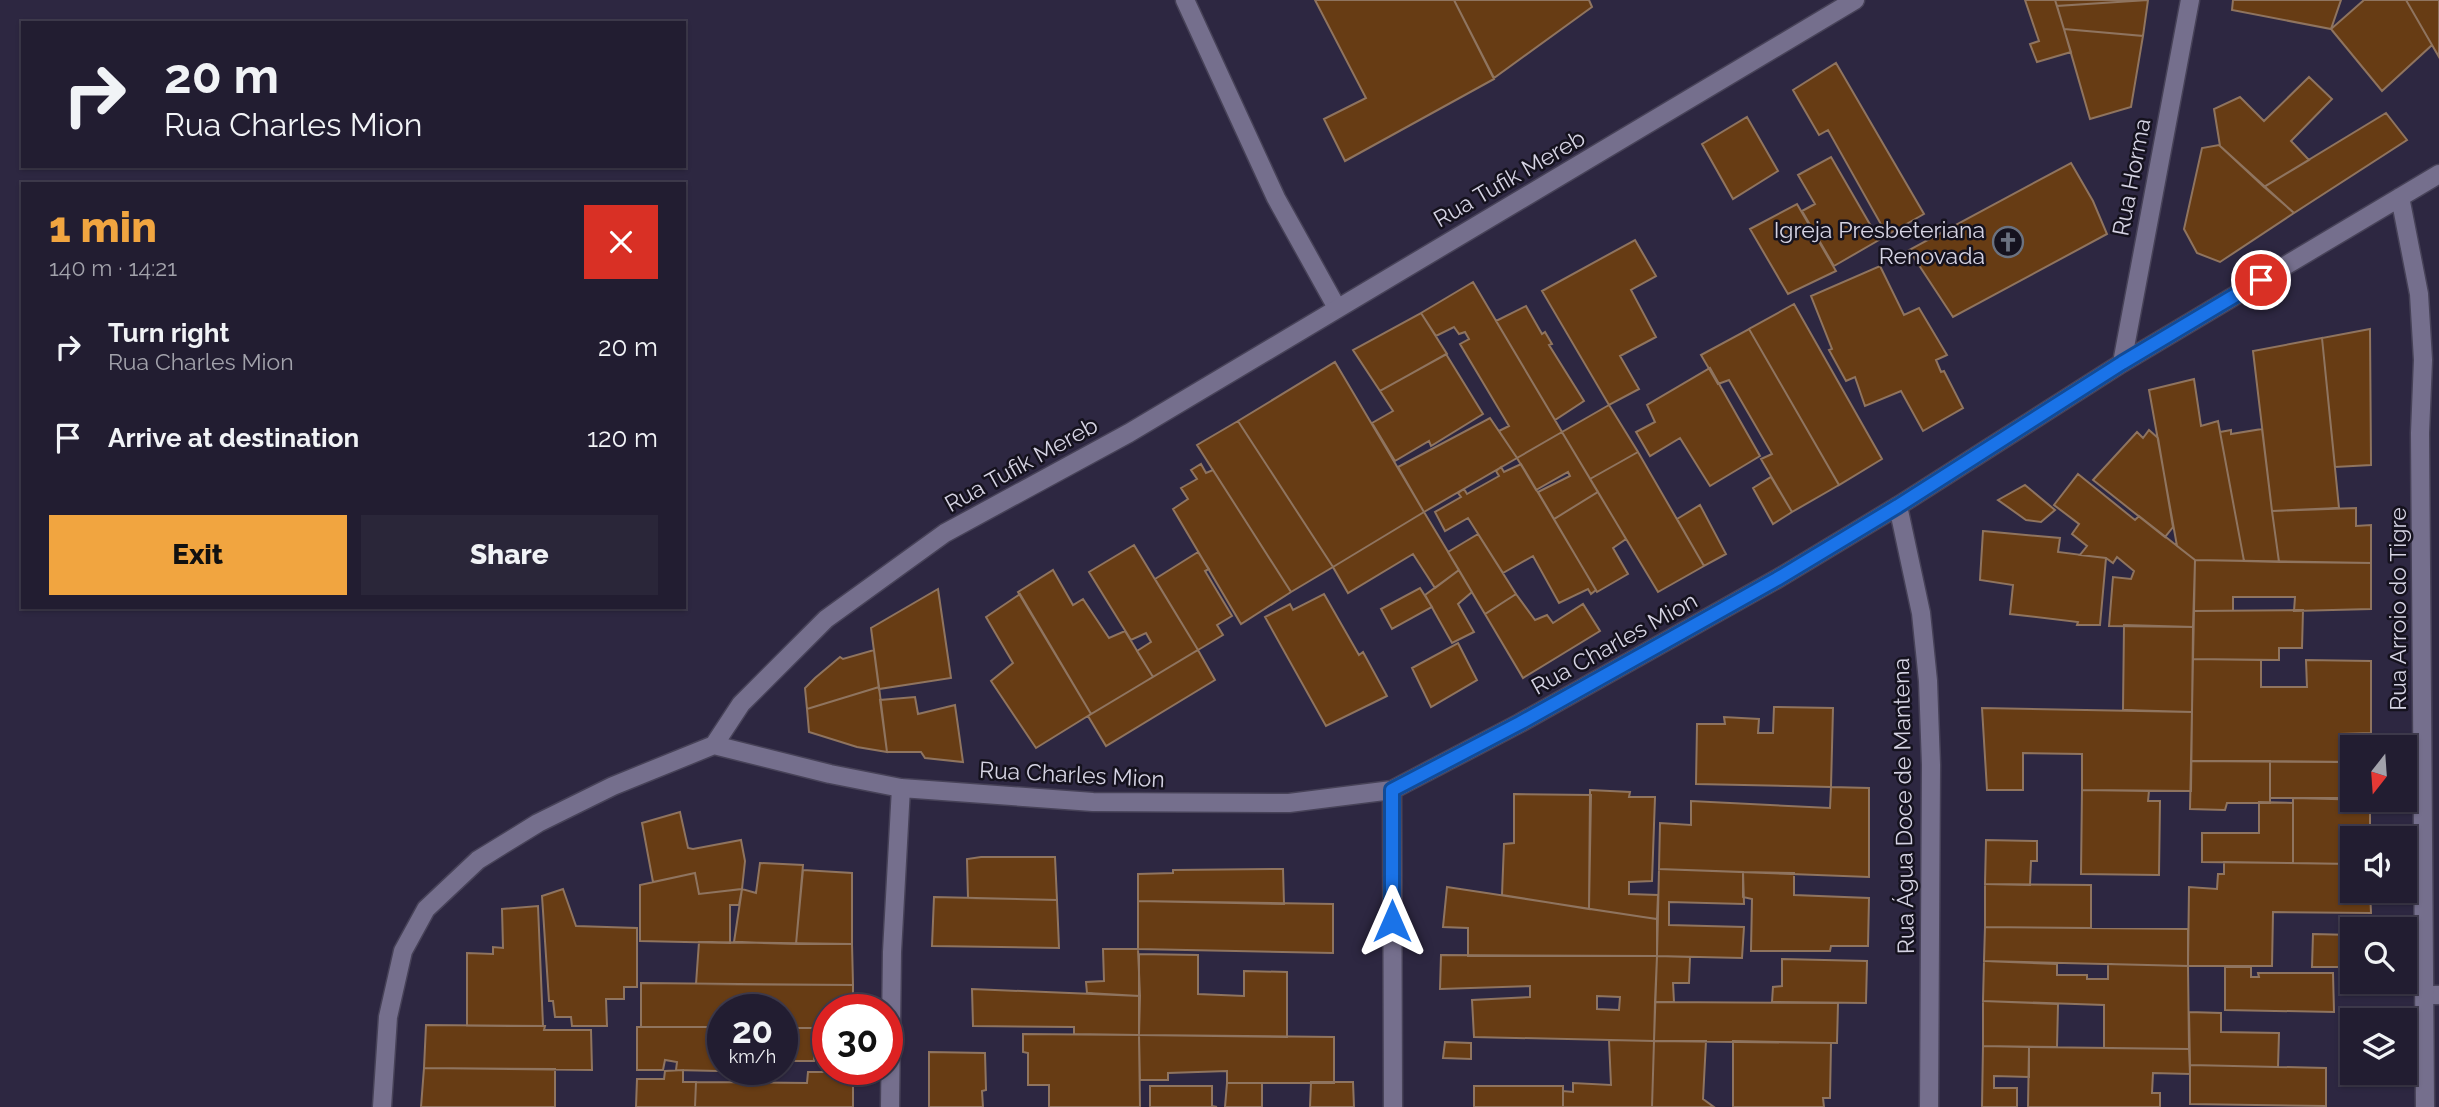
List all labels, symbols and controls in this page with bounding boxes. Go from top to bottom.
text: 20 m [164,47,279,104]
icon: right [49,49,140,140]
text: Rua Charles Mion [164,106,422,143]
street label: Rua Horma [2106,116,2156,238]
street label: Rua Tufik Mereb [1428,124,1590,232]
text: 1 min [49,203,157,252]
button: close [584,205,658,279]
place label: Igreja Presbeteriana Renovada [1774,216,1985,269]
church icon: Igreja Presbeteriana Renovada [1991,225,2025,259]
pin [2231,250,2291,310]
text: 140 m · 14:21 [49,254,177,281]
icon: arrive [2242,261,2280,299]
text: Turn right [108,318,229,348]
icon: right [49,328,87,366]
text: 20 m [598,332,658,362]
text: Rua Charles Mion [108,348,294,375]
street label: Rua Tufik Mereb [940,411,1102,517]
icon: arrive [49,419,87,457]
text: Arrive at destination [108,423,359,453]
text: 120 m [587,423,658,453]
street label: Rua Arroio do Tigre [2384,507,2411,711]
button: Exit [49,515,347,595]
button: Share [361,515,658,595]
street label: Rua Charles Mion [1526,586,1702,700]
street label: Rua Água Doce de Mantena [1887,658,1919,954]
north arrow [2340,735,2417,812]
map controls [2340,735,2417,1085]
street label: Rua Charles Mion [979,756,1165,792]
button: sound [2340,826,2417,903]
position arrow [1355,884,1429,958]
button: search [2340,917,2417,994]
speed limit sign: 30 [812,994,903,1085]
button: layers [2340,1008,2417,1085]
text: 20 [732,1010,773,1051]
text: km/h [729,1046,776,1067]

